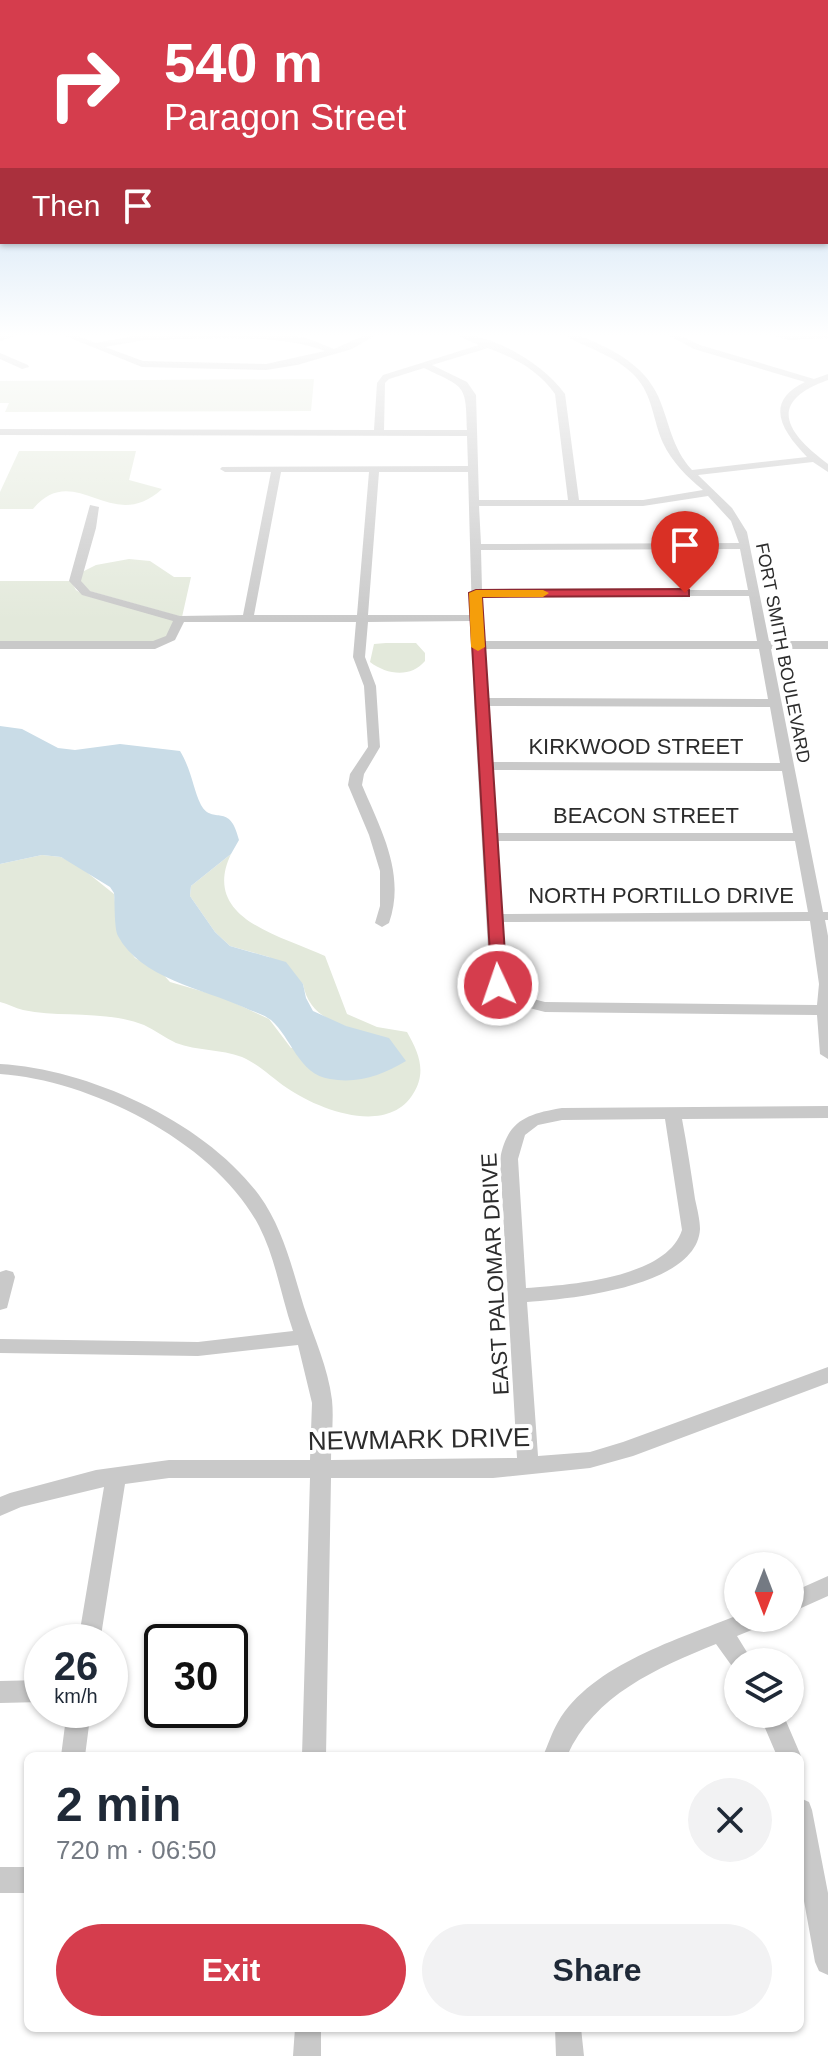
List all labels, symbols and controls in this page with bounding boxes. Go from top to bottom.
text: 540 m [164,31,323,94]
icon: right [32,32,136,136]
text: Paragon Street [164,97,406,138]
icon: arrive [116,184,160,228]
text: Then [32,189,100,222]
pin [651,511,719,593]
icon: arrive [663,523,707,567]
street label: FORT SMITH BOULEVARD [752,541,814,765]
street label: KIRKWOOD STREET [528,734,744,759]
street label: BEACON STREET [553,803,739,828]
street label: NORTH PORTILLO DRIVE [528,883,794,908]
position arrow [456,943,540,1027]
street label: EAST PALOMAR DRIVE [476,1152,514,1396]
street label: NEWMARK DRIVE [308,1422,530,1456]
north arrow [724,1552,804,1632]
map controls [724,1552,804,1728]
speed limit sign: 30 [144,1624,248,1728]
text: 26 [54,1644,98,1688]
button: layers [724,1648,804,1728]
text: km/h [54,1685,98,1707]
text: 2 min [56,1778,181,1831]
button: close [688,1778,772,1862]
text: 720 m · 06:50 [56,1835,216,1865]
button: Exit [56,1924,406,2016]
button: Share [422,1924,772,2016]

